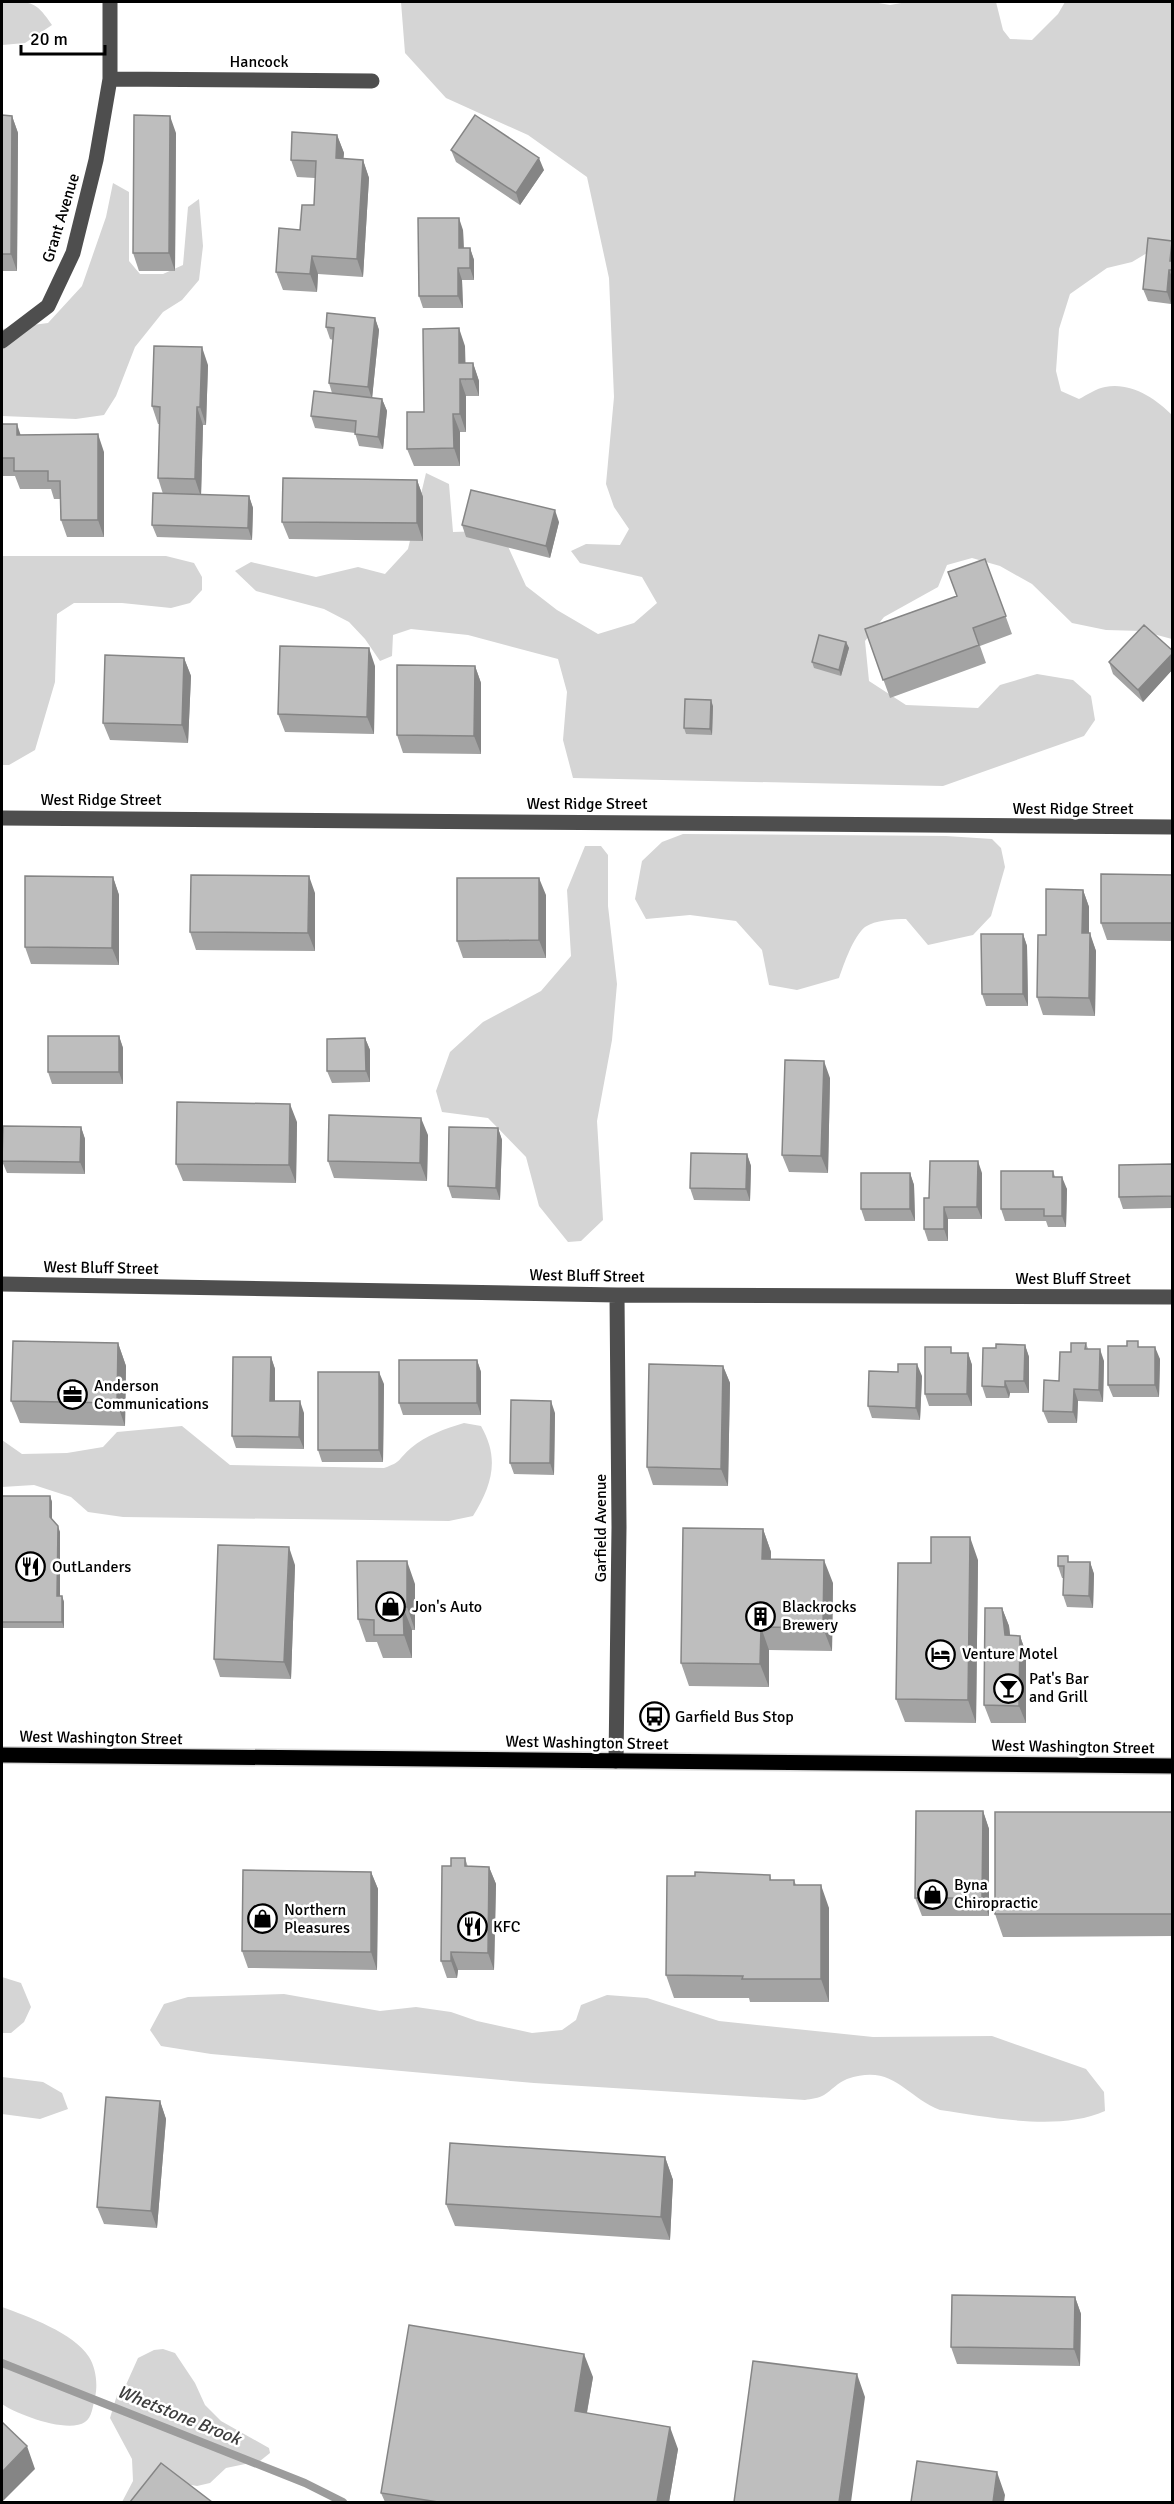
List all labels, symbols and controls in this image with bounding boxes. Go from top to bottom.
scale bar [21,18,105,56]
text: 20 m [30,28,68,50]
street label: Hancock [230,52,288,72]
street label: Grant Avenue [38,171,84,265]
street label: West Ridge Street [40,790,162,810]
street label: West Ridge Street [526,794,648,814]
street label: West Ridge Street [1012,799,1134,819]
street label: West Bluff Street [43,1257,159,1279]
street label: West Bluff Street [529,1265,645,1287]
street label: West Bluff Street [1015,1269,1131,1289]
place label: Anderson Communications [94,1376,209,1414]
office icon: Anderson Communications [57,1379,89,1411]
street label: Garfield Avenue [591,1474,611,1582]
restaurant icon: OutLanders [15,1551,47,1583]
place label: OutLanders [52,1557,131,1577]
shop icon: Jon's Auto [375,1591,407,1623]
place label: Jon's Auto [412,1597,482,1617]
place label: Blackrocks Brewery [782,1597,857,1635]
building icon: Blackrocks Brewery [745,1600,777,1632]
hotel icon: Venture Motel [925,1638,957,1670]
place label: Venture Motel [962,1644,1058,1664]
place label: Pat's Bar and Grill [1029,1669,1089,1707]
bar icon: Pat's Bar and Grill [992,1672,1024,1704]
bus stop icon: Garfield Bus Stop [638,1701,670,1733]
place label: Garfield Bus Stop [675,1707,794,1727]
street label: West Washington Street [19,1727,183,1749]
street label: West Washington Street [505,1732,669,1754]
street label: West Washington Street [991,1736,1155,1758]
place label: Byna Chiropractic [954,1875,1038,1913]
shop icon: Byna Chiropractic [917,1878,949,1910]
place label: Northern Pleasures [284,1900,350,1938]
shop icon: Northern Pleasures [247,1903,279,1935]
restaurant icon: KFC [456,1911,488,1943]
place label: KFC [493,1917,521,1937]
water label: Whetstone Brook [114,2380,246,2451]

